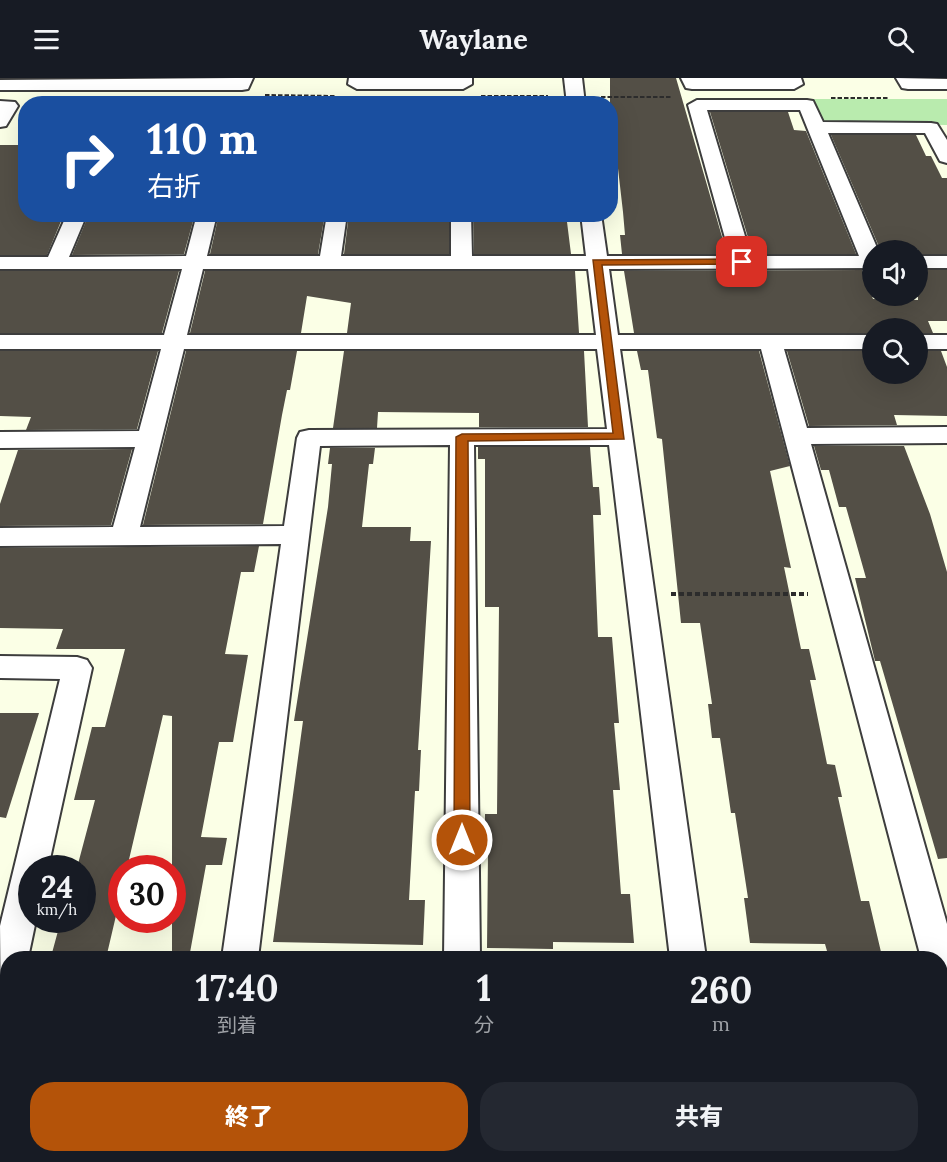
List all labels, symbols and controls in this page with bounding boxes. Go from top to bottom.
text: Waylane [419,22,528,56]
icon: menu [30,23,63,56]
icon: search [884,23,917,56]
text: 110 m [147,112,258,166]
icon: right [48,120,126,198]
text: 右折 [147,169,201,203]
pin [716,236,767,287]
map controls [862,240,928,384]
button: sound [862,240,928,306]
icon: arrive [725,245,758,278]
button: search [862,318,928,384]
position arrow [430,808,494,872]
speed limit sign: 30 [108,855,186,933]
text: 24 [41,868,73,906]
text: km/h [37,900,77,919]
text: 17:40 [196,965,279,1011]
text: 1 [477,965,491,1011]
text: 260 [690,967,752,1013]
text: m [712,1011,730,1036]
text: 到着 [217,1012,257,1037]
text: 分 [474,1012,494,1037]
button: 終了 [30,1082,468,1151]
button: 共有 [480,1082,918,1151]

